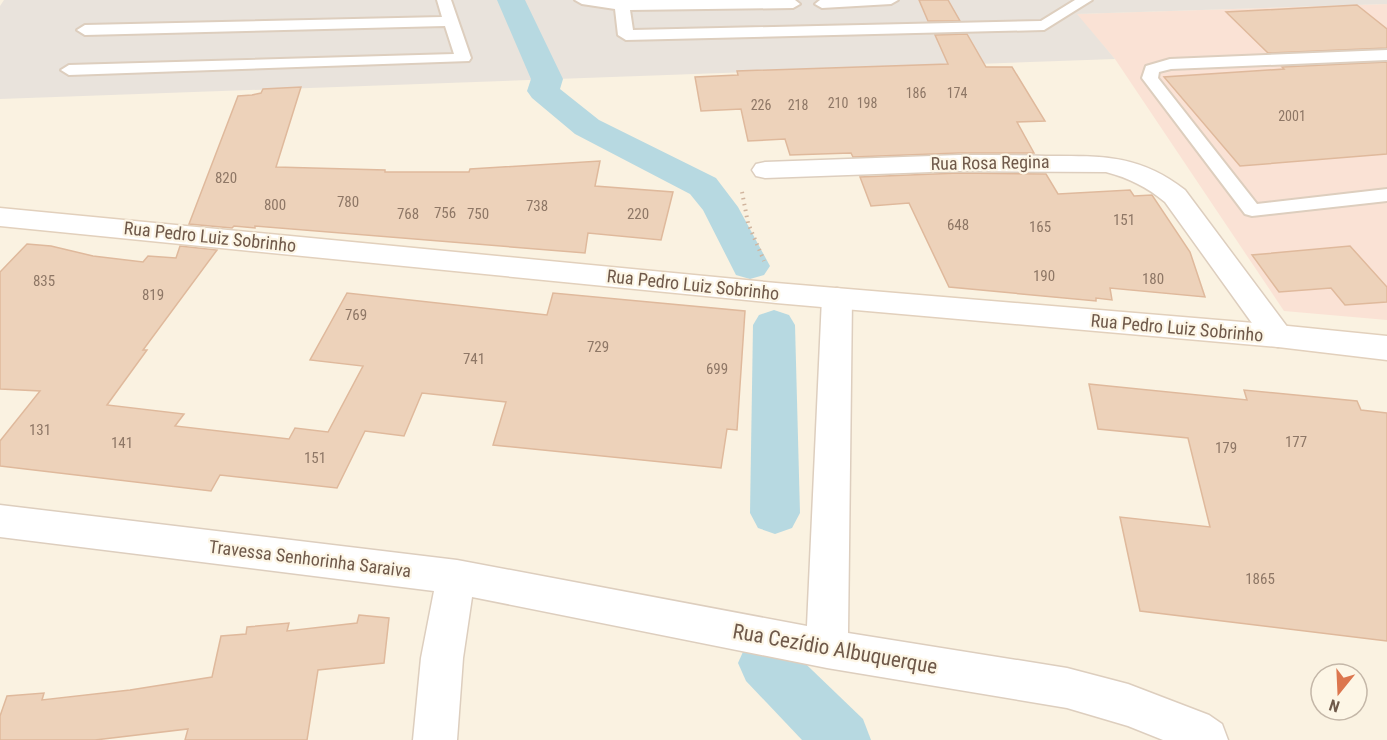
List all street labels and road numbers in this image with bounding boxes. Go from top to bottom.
street label: Rua Rosa Regina [930,151,1050,174]
street label: Rua Pedro Luiz Sobrinho [123,217,297,256]
street label: Rua Pedro Luiz Sobrinho [606,265,780,304]
street label: Rua Pedro Luiz Sobrinho [1090,310,1264,346]
street label: Travessa Senhorinha Saraiva [208,536,412,581]
street label: Rua Cezídio Albuquerque [731,619,939,679]

